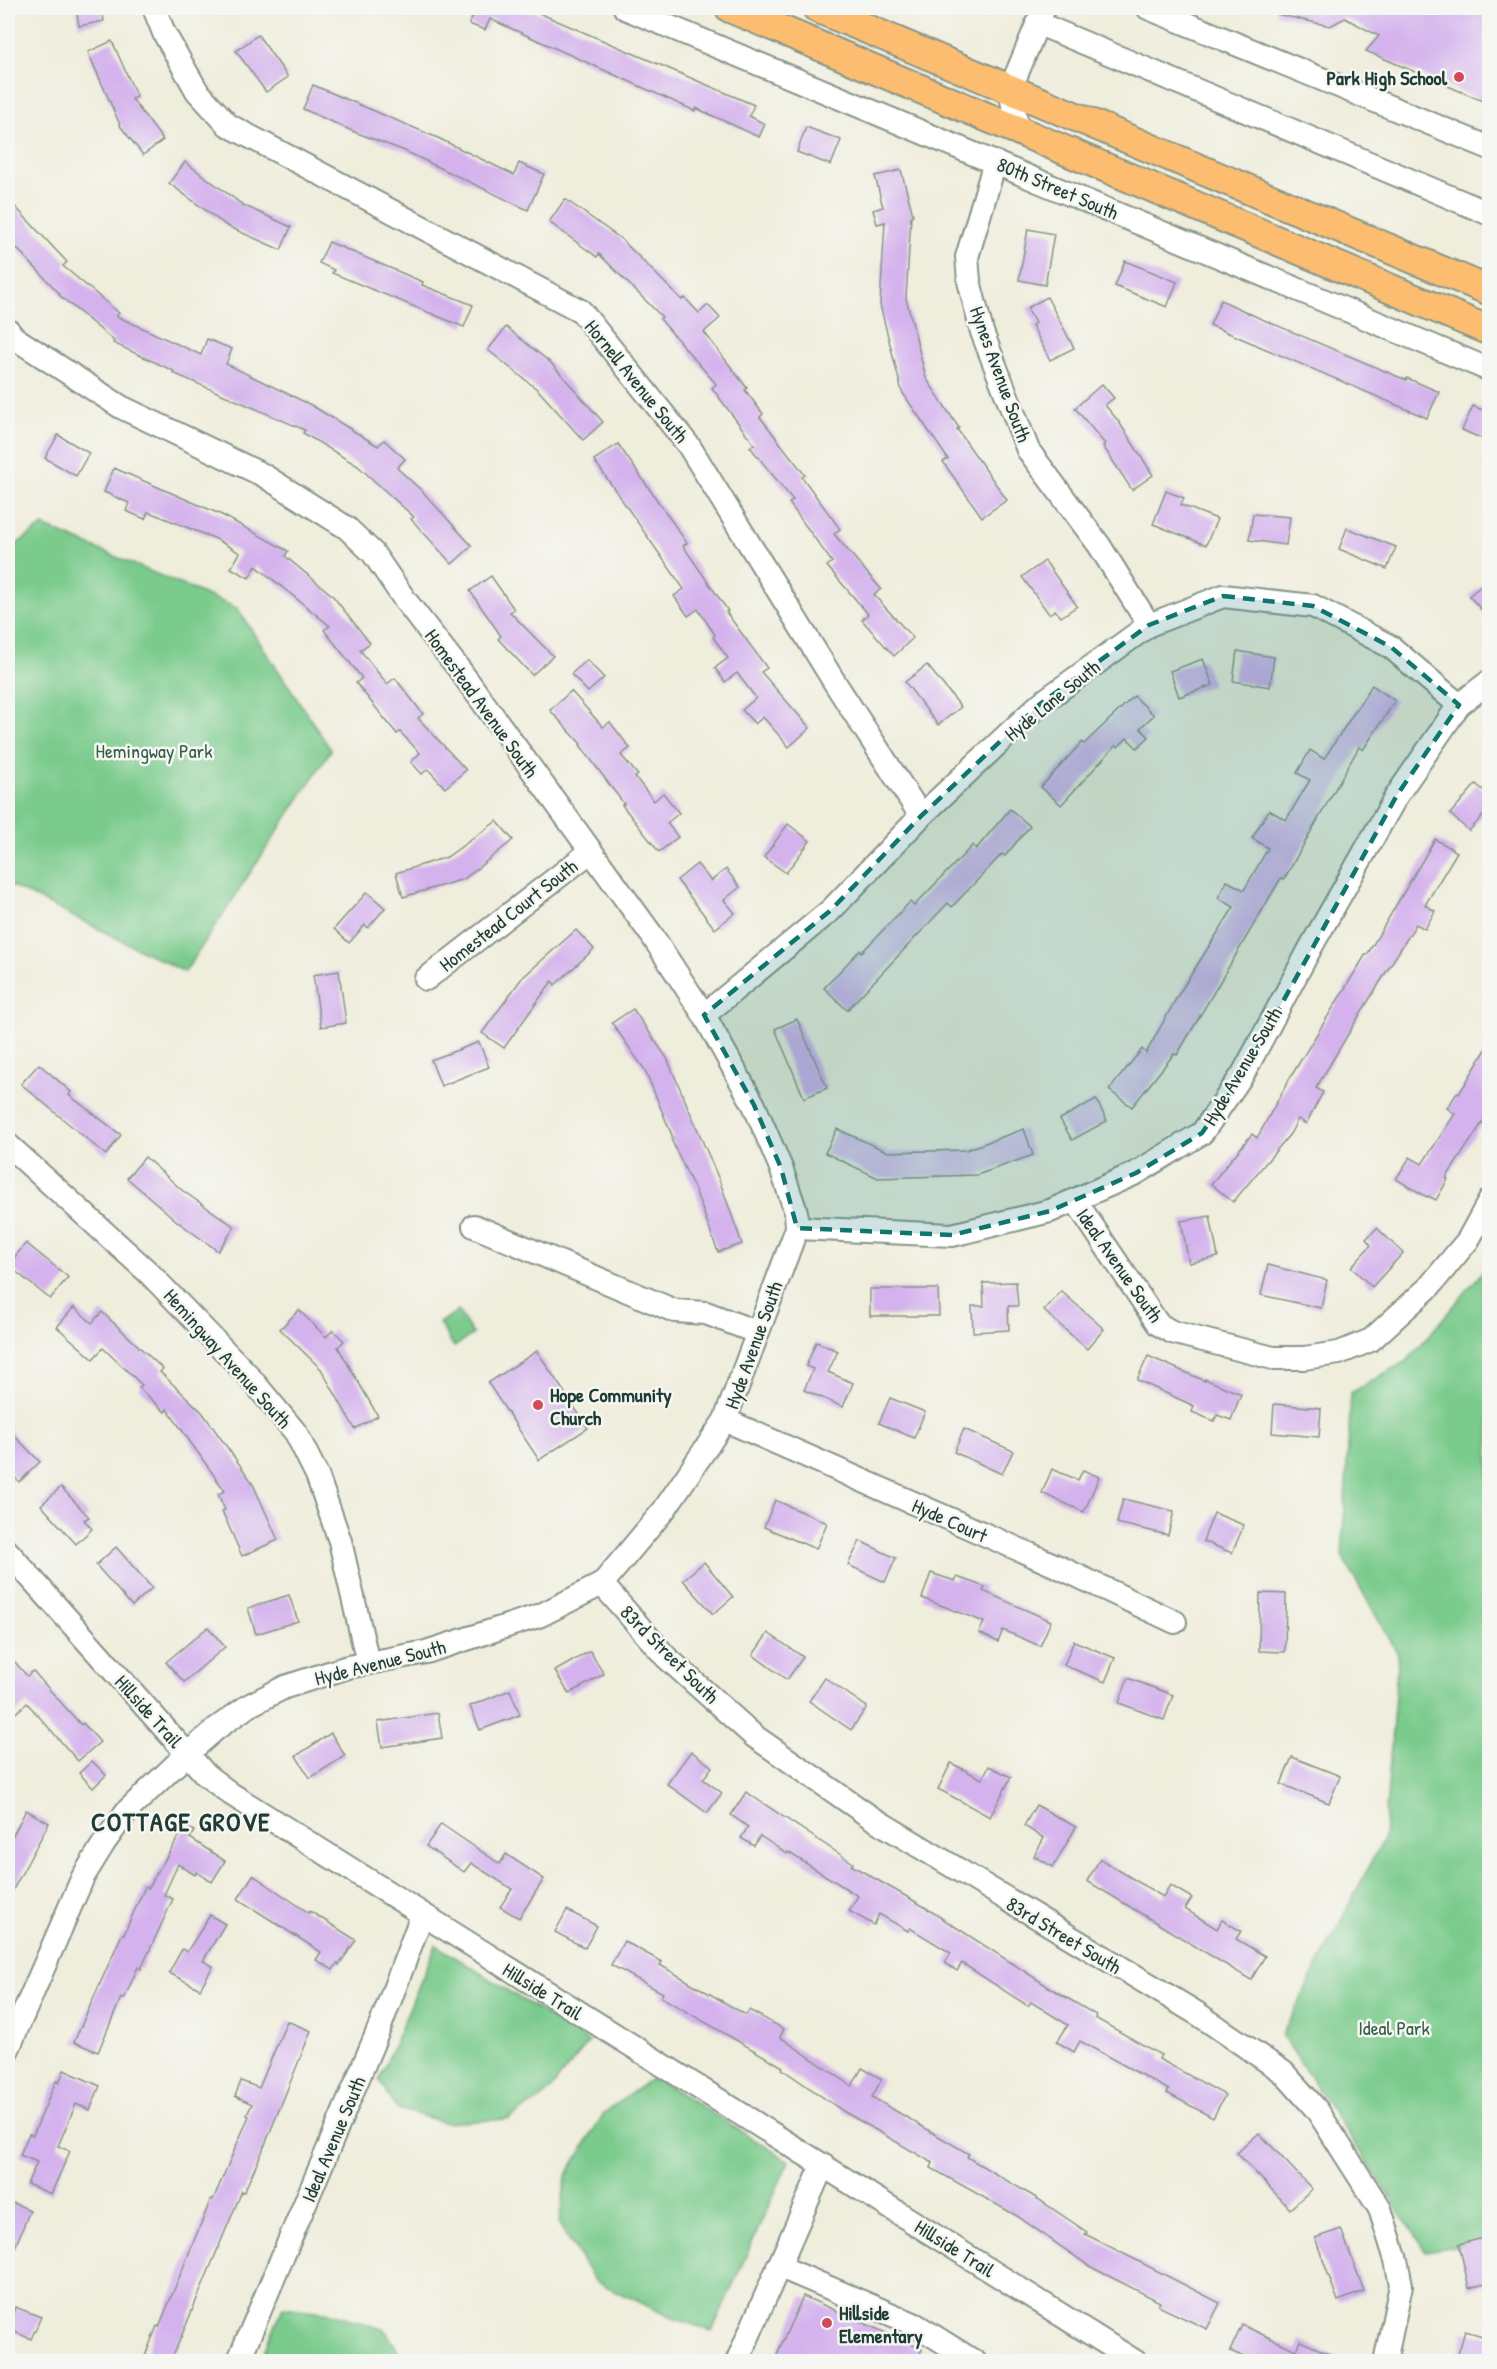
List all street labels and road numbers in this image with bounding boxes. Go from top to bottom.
street label: 80th Street South [993,150,1123,226]
street label: Hynes Avenue South [964,302,1038,446]
street label: Hornell Avenue South [579,314,695,448]
street label: Homestead Avenue South [419,623,545,783]
street label: Hyde Lane South [999,653,1105,747]
street label: Homestead Court South [433,852,583,978]
street label: Hyde Avenue South [1196,1002,1288,1130]
street label: Ideal Avenue South [1070,1202,1170,1328]
street label: Hyde Avenue South [717,1277,789,1413]
street label: Hemingway Avenue South [158,1282,298,1434]
street label: Hyde Court [908,1491,993,1549]
street label: 83rd Street South [615,1599,725,1709]
street label: Hyde Avenue South [312,1633,448,1691]
street label: Hillside Trail [109,1669,189,1754]
street label: 83rd Street South [1002,1890,1126,1980]
street label: Hillside Trail [498,1956,589,2027]
street label: Ideal Avenue South [294,2072,372,2206]
street label: Hillside Trail [910,2213,1001,2284]

